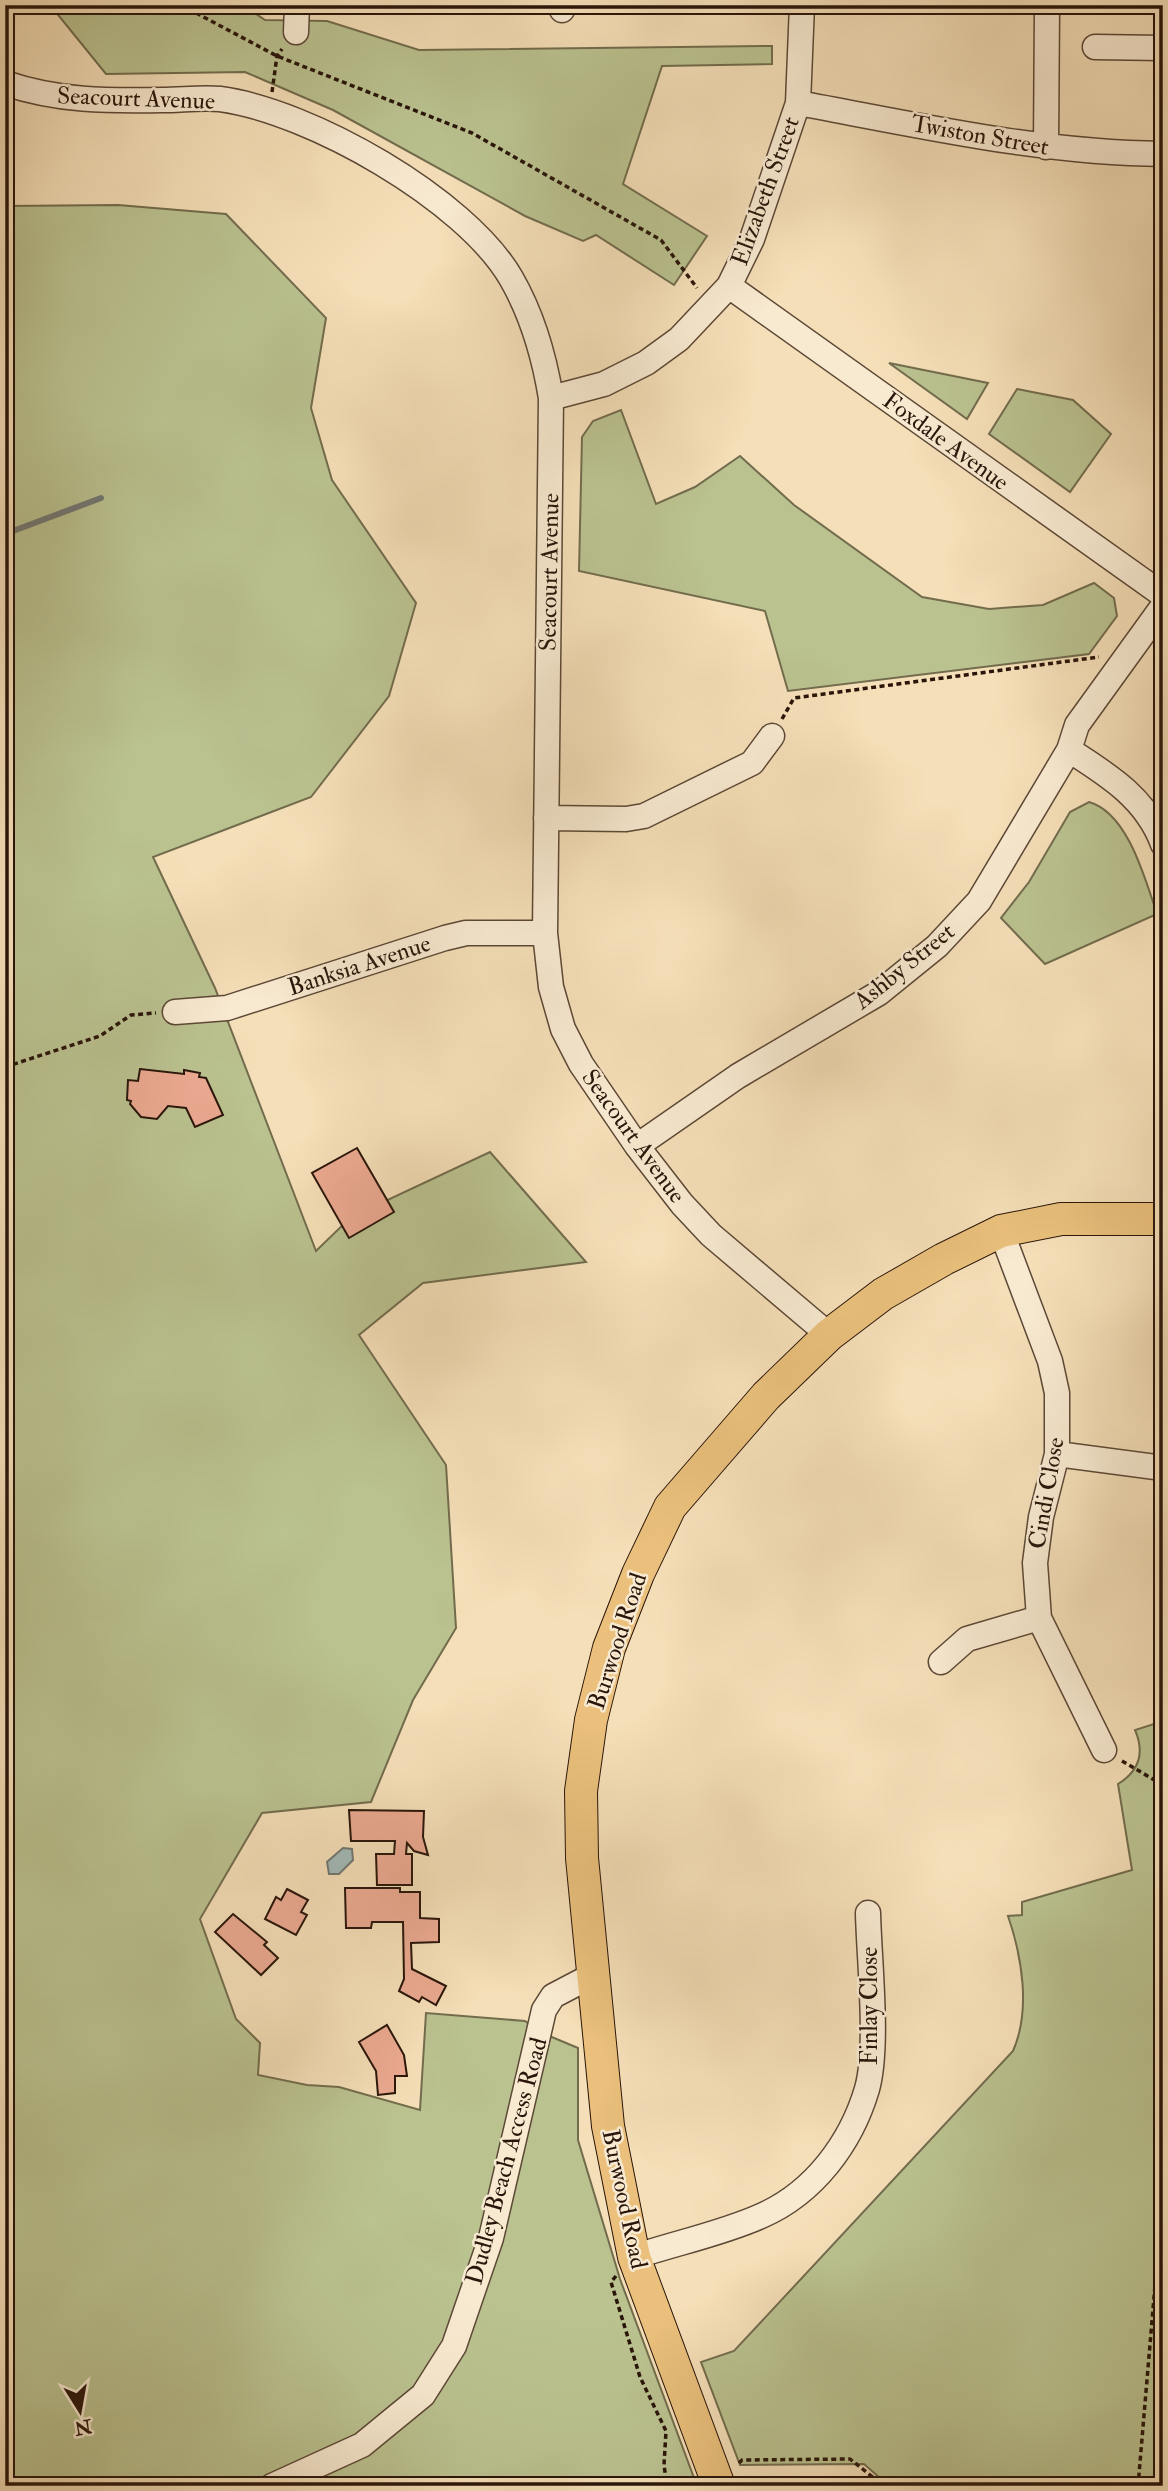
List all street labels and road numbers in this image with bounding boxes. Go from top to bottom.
street label: Seacourt Avenue [56,80,216,117]
street label: Twiston Street [909,108,1051,163]
street label: Elizabeth Street [724,112,807,270]
street label: Foxdale Avenue [877,385,1015,498]
street label: Seacourt Avenue [533,493,566,651]
street label: Ashby Street [847,916,961,1017]
street label: Banksia Avenue [284,928,434,1003]
street label: Seacourt Avenue [575,1063,693,1209]
street label: Cindi Close [1021,1435,1072,1551]
street label: Burwood Road [581,1569,654,1713]
street label: Finlay Close [854,1947,885,2065]
street label: Dudley Beach Access Road [459,2034,554,2288]
street label: Burwood Road [595,2126,654,2272]

